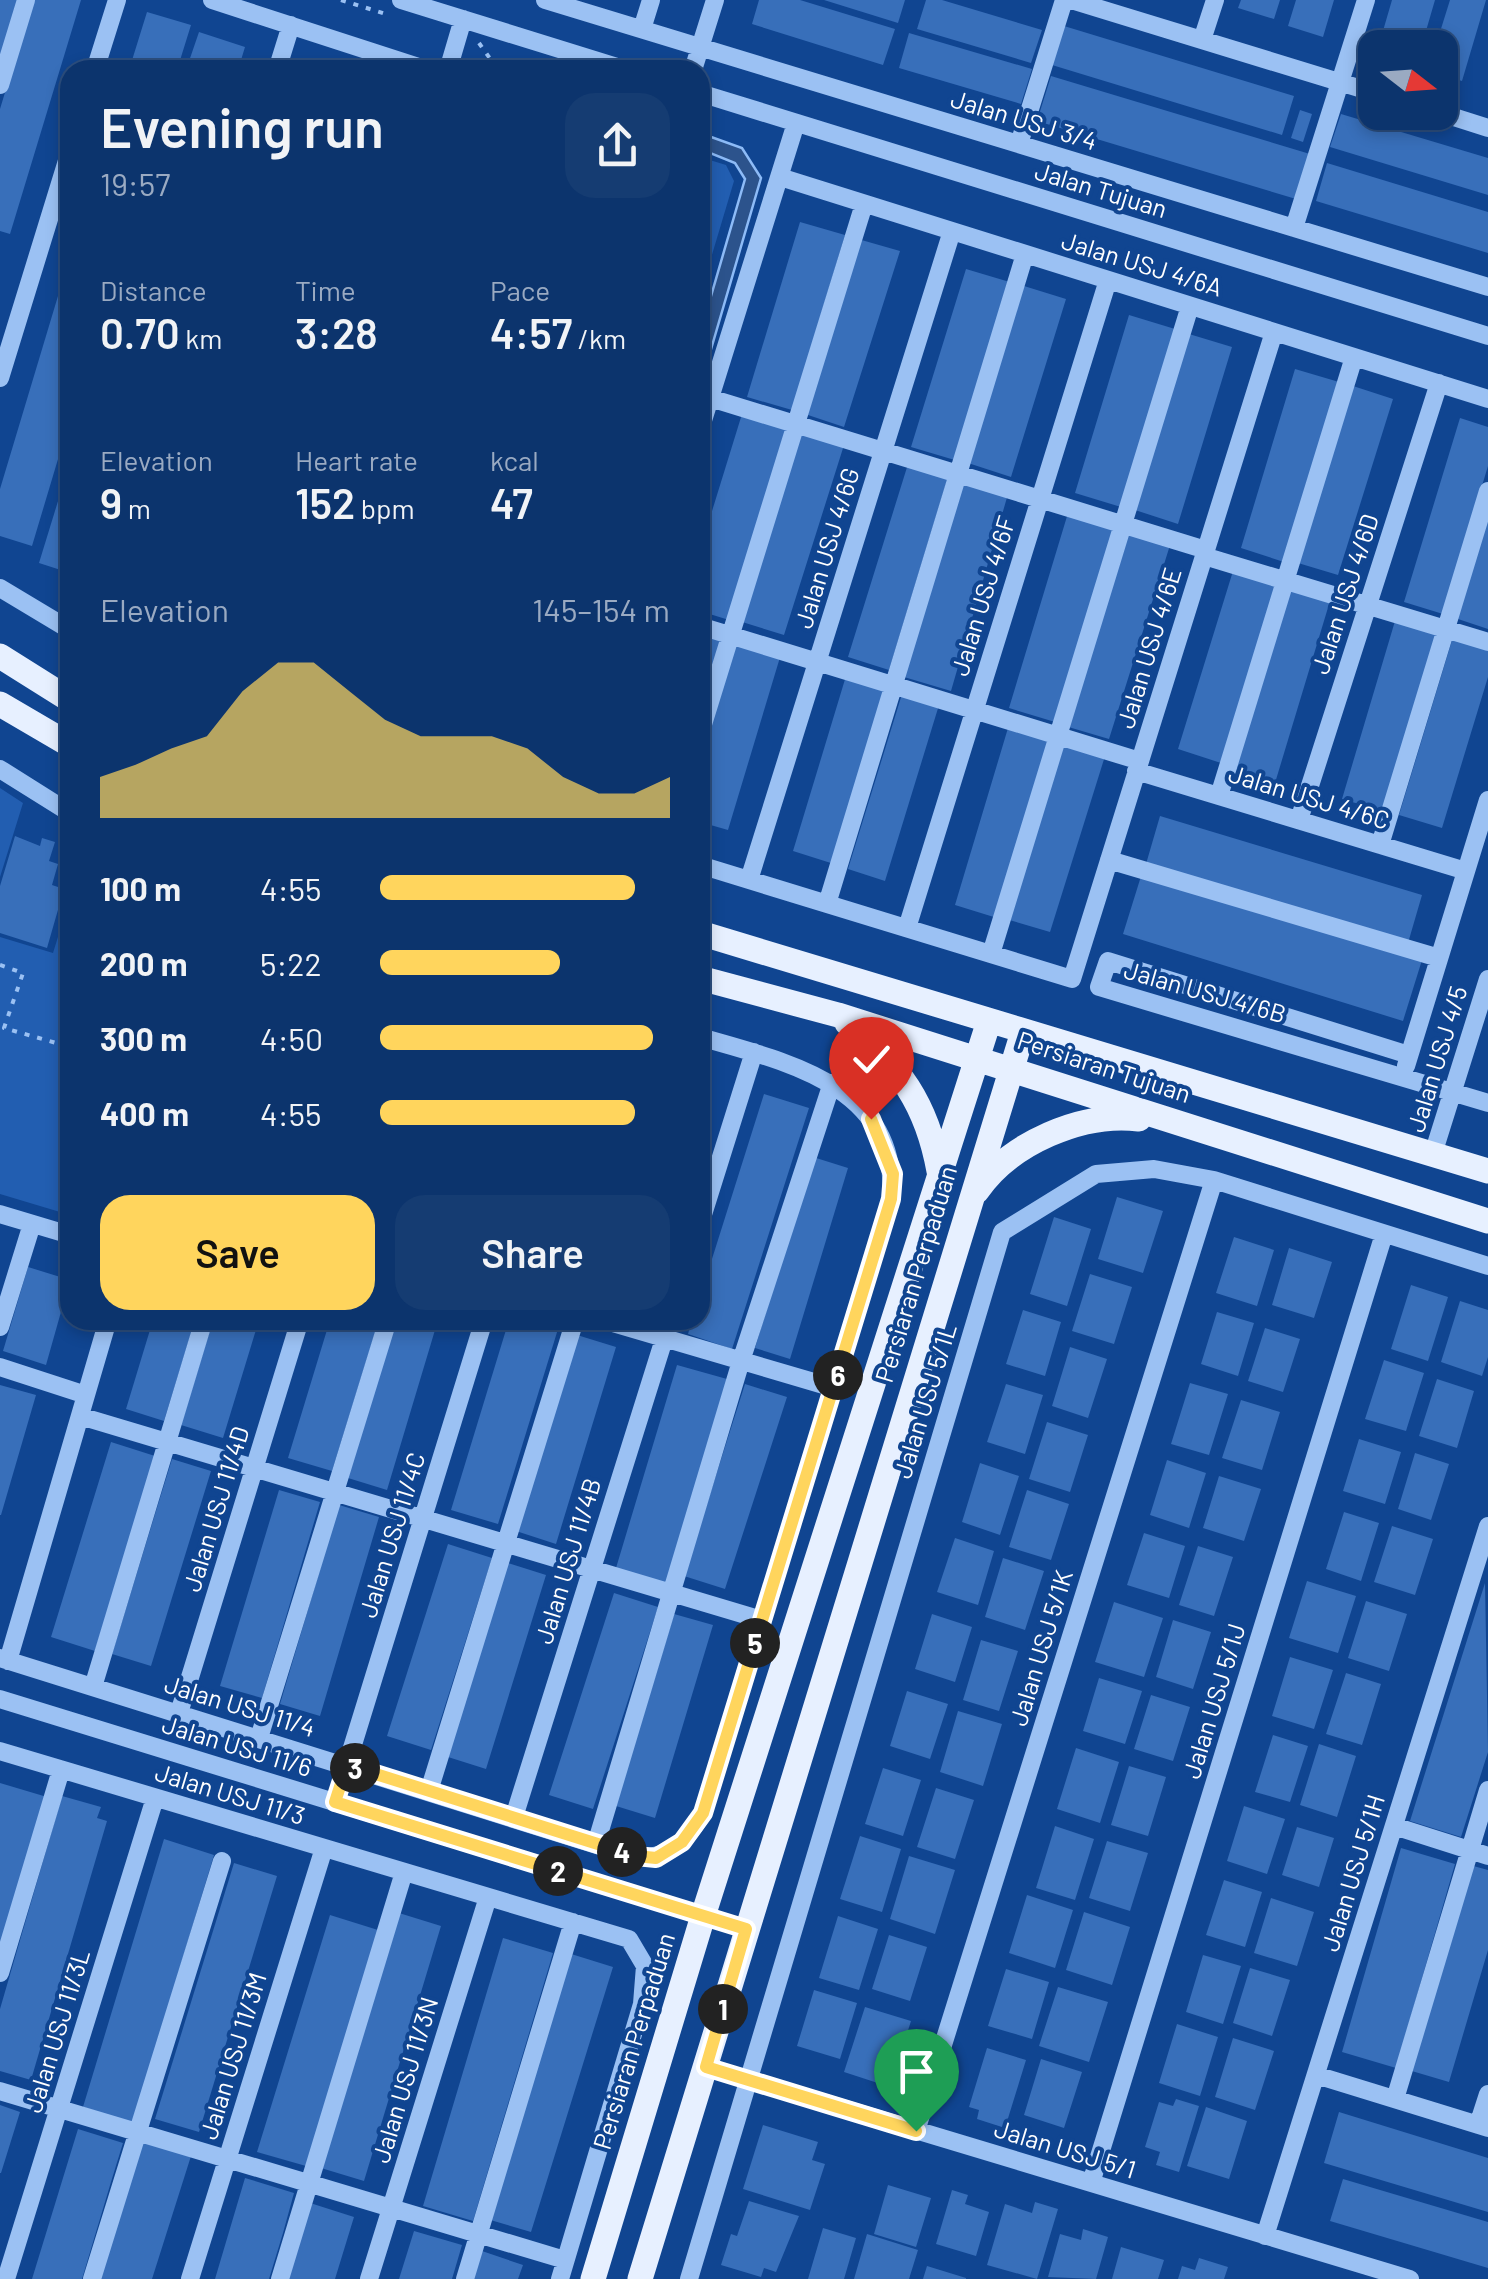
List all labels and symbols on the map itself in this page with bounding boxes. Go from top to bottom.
north arrow [1358,30,1458,130]
street label: Jalan USJ 3/4 [948,83,1101,156]
street label: Jalan Tujuan [1032,155,1171,223]
street label: Jalan USJ 4/6A [1058,224,1226,302]
street label: Jalan USJ 4/6G [787,464,865,632]
street label: Jalan USJ 4/6D [1304,510,1384,678]
street label: Jalan USJ 4/6F [944,512,1021,679]
street label: Jalan USJ 4/6E [1109,564,1187,732]
street label: Jalan USJ 4/6C [1225,757,1393,835]
street label: Jalan USJ 4/6B [1121,954,1290,1028]
street label: Jalan USJ 4/5 [1400,982,1472,1135]
pin [829,1017,914,1120]
street label: Persiaran Tujuan [1014,1024,1195,1108]
street label: Persiaran Perpaduan [868,1162,962,1386]
street label: Jalan USJ 5/1L [886,1320,962,1482]
pin: 6 [813,1350,863,1400]
street label: Jalan USJ 11/4D [176,1422,254,1595]
street label: Jalan USJ 11/4C [352,1448,430,1621]
street label: Jalan USJ 11/4B [528,1474,606,1647]
street label: Jalan USJ 5/1K [1002,1566,1078,1729]
pin: 5 [730,1618,780,1668]
street label: Jalan USJ 5/1J [1175,1620,1251,1782]
street label: Jalan USJ 11/4 [161,1668,319,1742]
street label: Jalan USJ 11/6 [159,1708,316,1782]
pin: 3 [330,1743,380,1793]
street label: Jalan USJ 11/3 [152,1756,309,1830]
street label: Jalan USJ 5/1H [1314,1791,1390,1955]
pin: 4 [597,1827,647,1877]
pin: 2 [533,1846,583,1896]
street label: Persiaran Perpaduan [586,1929,680,2153]
street label: Jalan USJ 11/3L [17,1945,95,2116]
street label: Jalan USJ 11/3M [192,1969,272,2143]
pin: 1 [698,1984,748,2034]
street label: Jalan USJ 11/3N [365,1993,444,2166]
pin [874,2029,959,2132]
street label: Jalan USJ 5/1 [991,2112,1140,2184]

